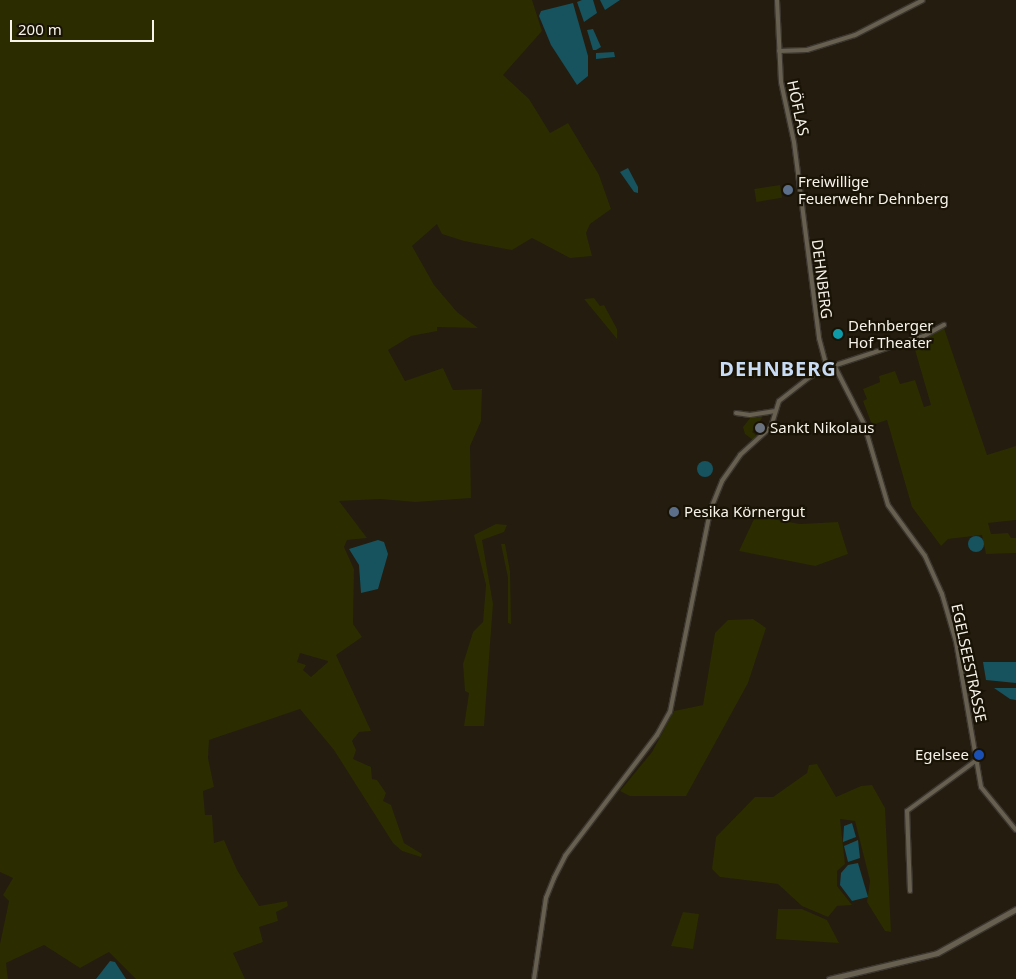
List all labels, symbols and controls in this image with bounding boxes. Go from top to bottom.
scale bar [12,10,156,42]
text: 200 m [18,19,62,39]
street label: HÖFLAS [783,79,813,137]
place label: Freiwillige Feuerwehr Dehnberg [798,172,949,207]
marker: Freiwillige Feuerwehr Dehnberg [782,184,794,196]
street label: DEHNBERG [808,238,836,320]
place label: Dehnberger Hof Theater [848,316,934,351]
marker: Dehnberger Hof Theater [832,328,844,340]
district label: DEHNBERG [718,356,838,380]
place label: Sankt Nikolaus [770,419,874,437]
marker: Sankt Nikolaus [754,422,766,434]
place label: Pesika Körnergut [684,503,805,521]
marker: Pesika Körnergut [668,506,680,518]
street label: EGELSEESTRASSE [948,602,990,724]
place label: Egelsee [915,746,969,764]
marker: Egelsee [973,749,985,761]

